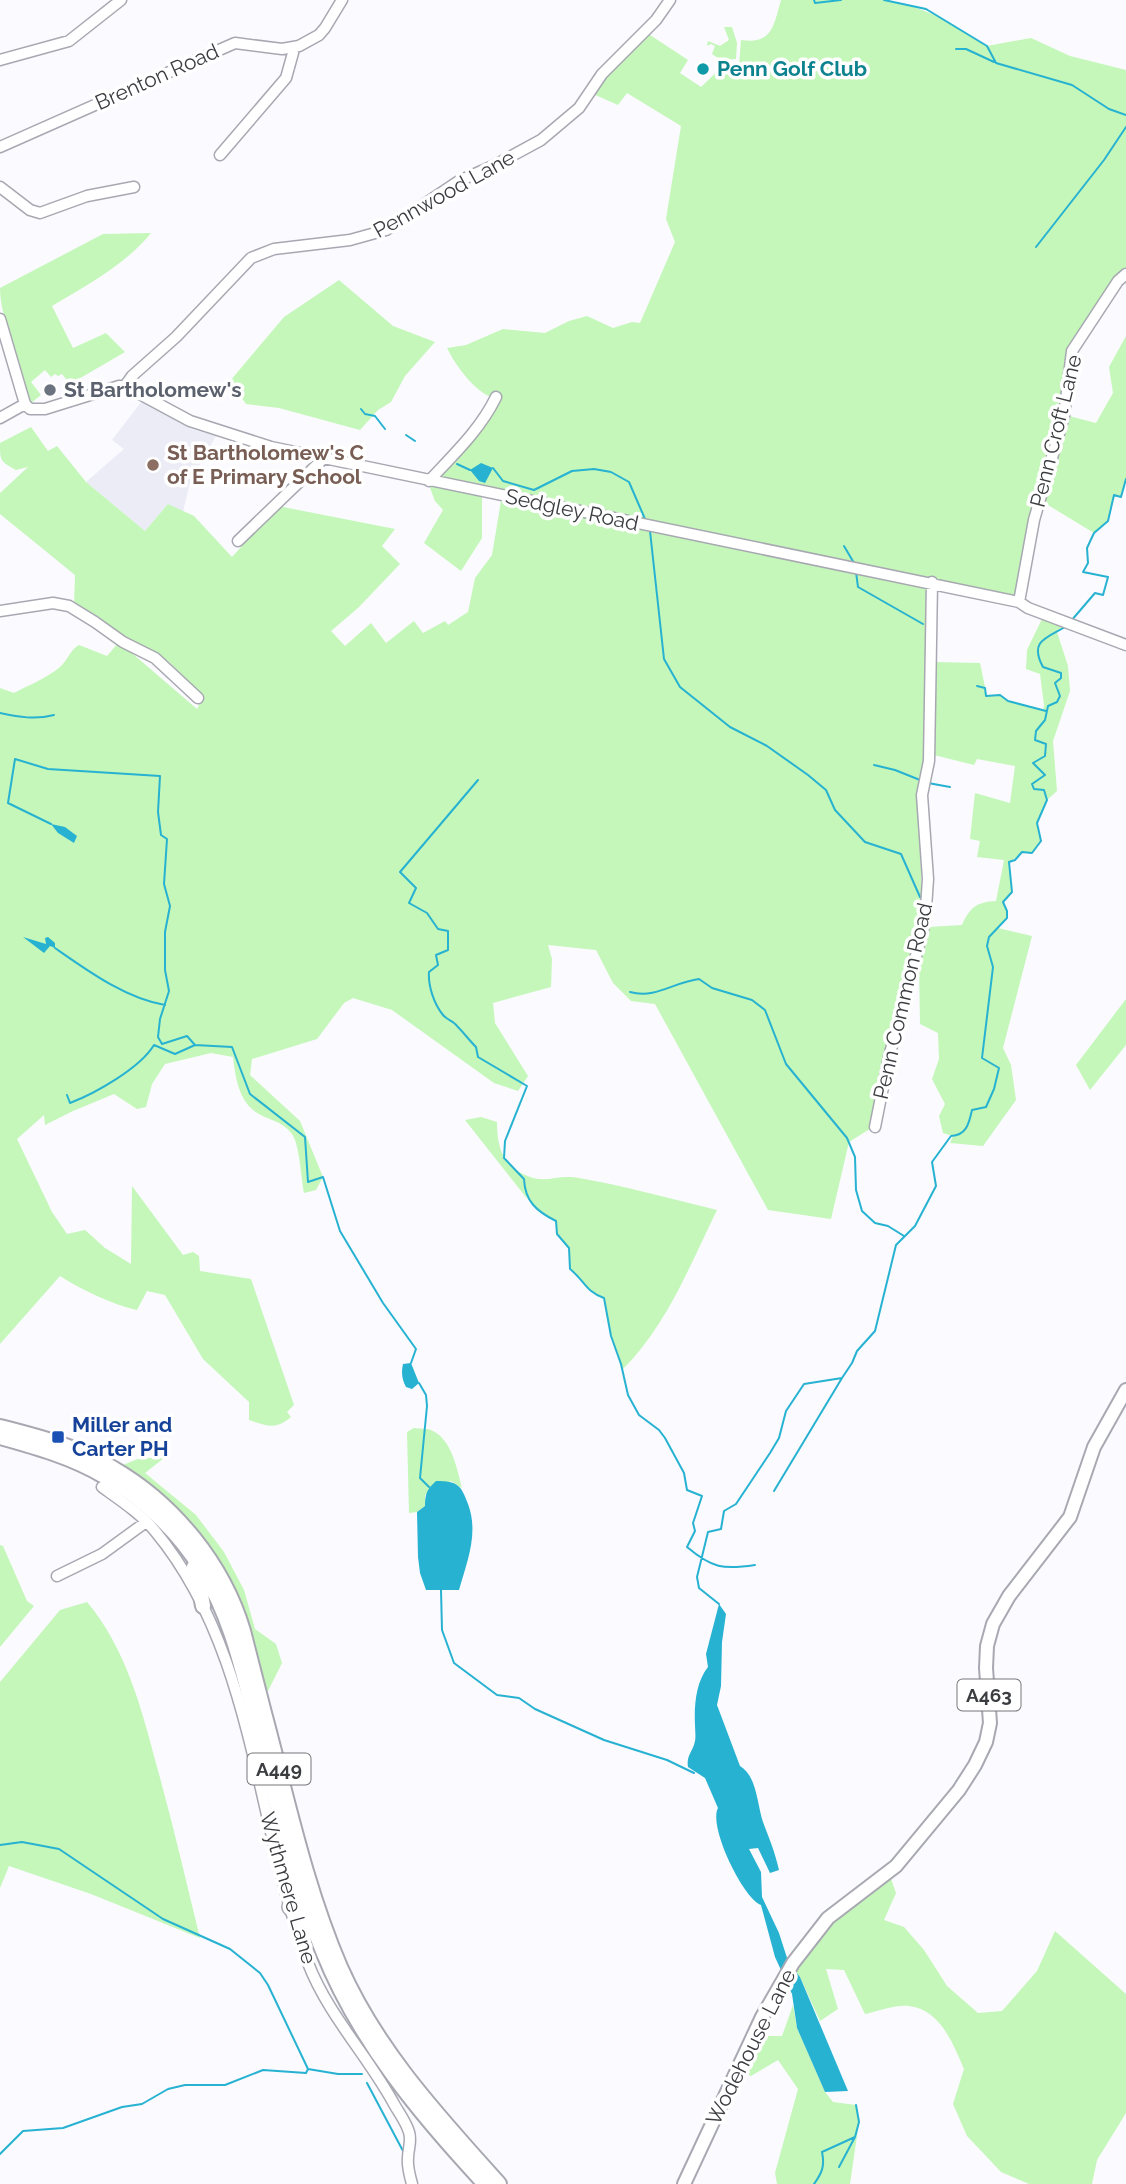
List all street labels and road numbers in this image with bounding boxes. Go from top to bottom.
street label: Brenton Road [91,38,223,115]
street label: Pennwood Lane [369,144,519,243]
street label: Penn Croft Lane [1024,352,1087,510]
street label: Sedgley Road [503,483,641,536]
street label: Penn Common Road [868,900,937,1102]
road number: A463 [958,1680,1020,1710]
road number: A449 [247,1754,310,1784]
street label: Wythmere Lane [255,1809,322,1967]
street label: Wodehouse Lane [700,1965,801,2129]

